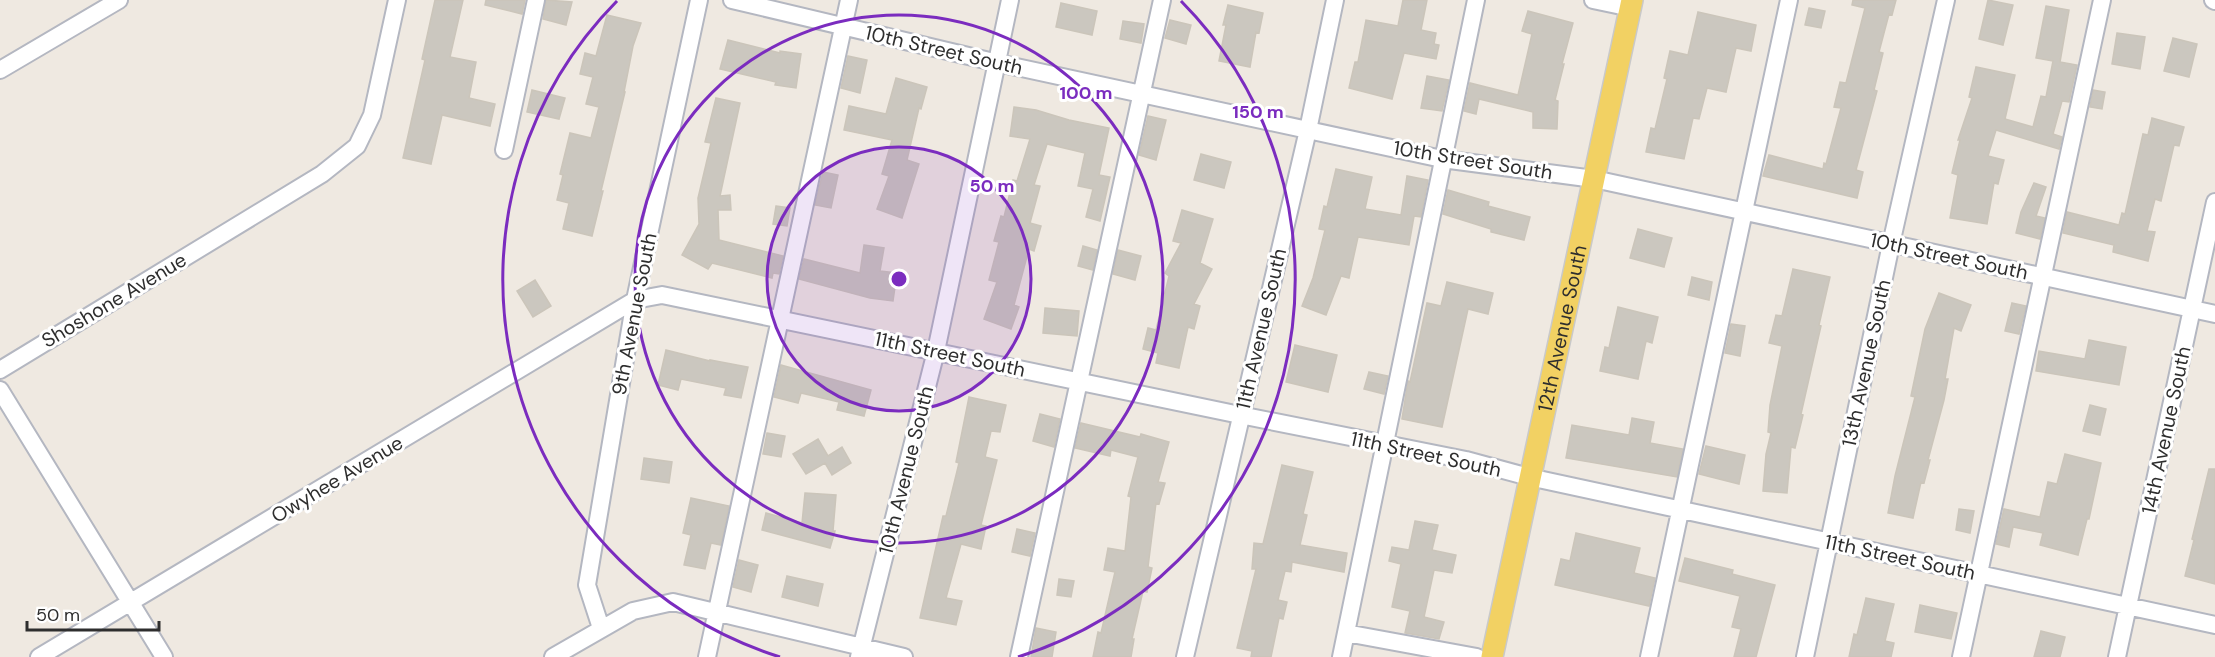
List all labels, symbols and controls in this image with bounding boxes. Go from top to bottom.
street label: 10th Street South [863,19,1025,81]
text: 100 m [1059,81,1113,105]
text: 150 m [1232,100,1284,124]
street label: 10th Street South [1392,135,1554,185]
text: 50 m [969,174,1015,198]
street label: 10th Street South [1868,227,2030,285]
street label: 9th Avenue South [606,231,662,397]
street label: 12th Avenue South [1532,242,1592,414]
street label: Shoshone Avenue [37,246,191,354]
street label: 11th Avenue South [1230,246,1292,412]
centre of rings [889,269,909,289]
street label: 13th Avenue South [1836,277,1896,449]
street label: 11th Street South [872,325,1028,383]
street label: 14th Avenue South [2136,344,2196,516]
street label: 10th Avenue South [873,383,939,557]
street label: 11th Street South [1348,425,1504,483]
street label: Owyhee Avenue [266,429,408,529]
street label: 11th Street South [1822,528,1978,586]
scale bar [27,594,159,632]
text: 50 m [36,603,80,627]

